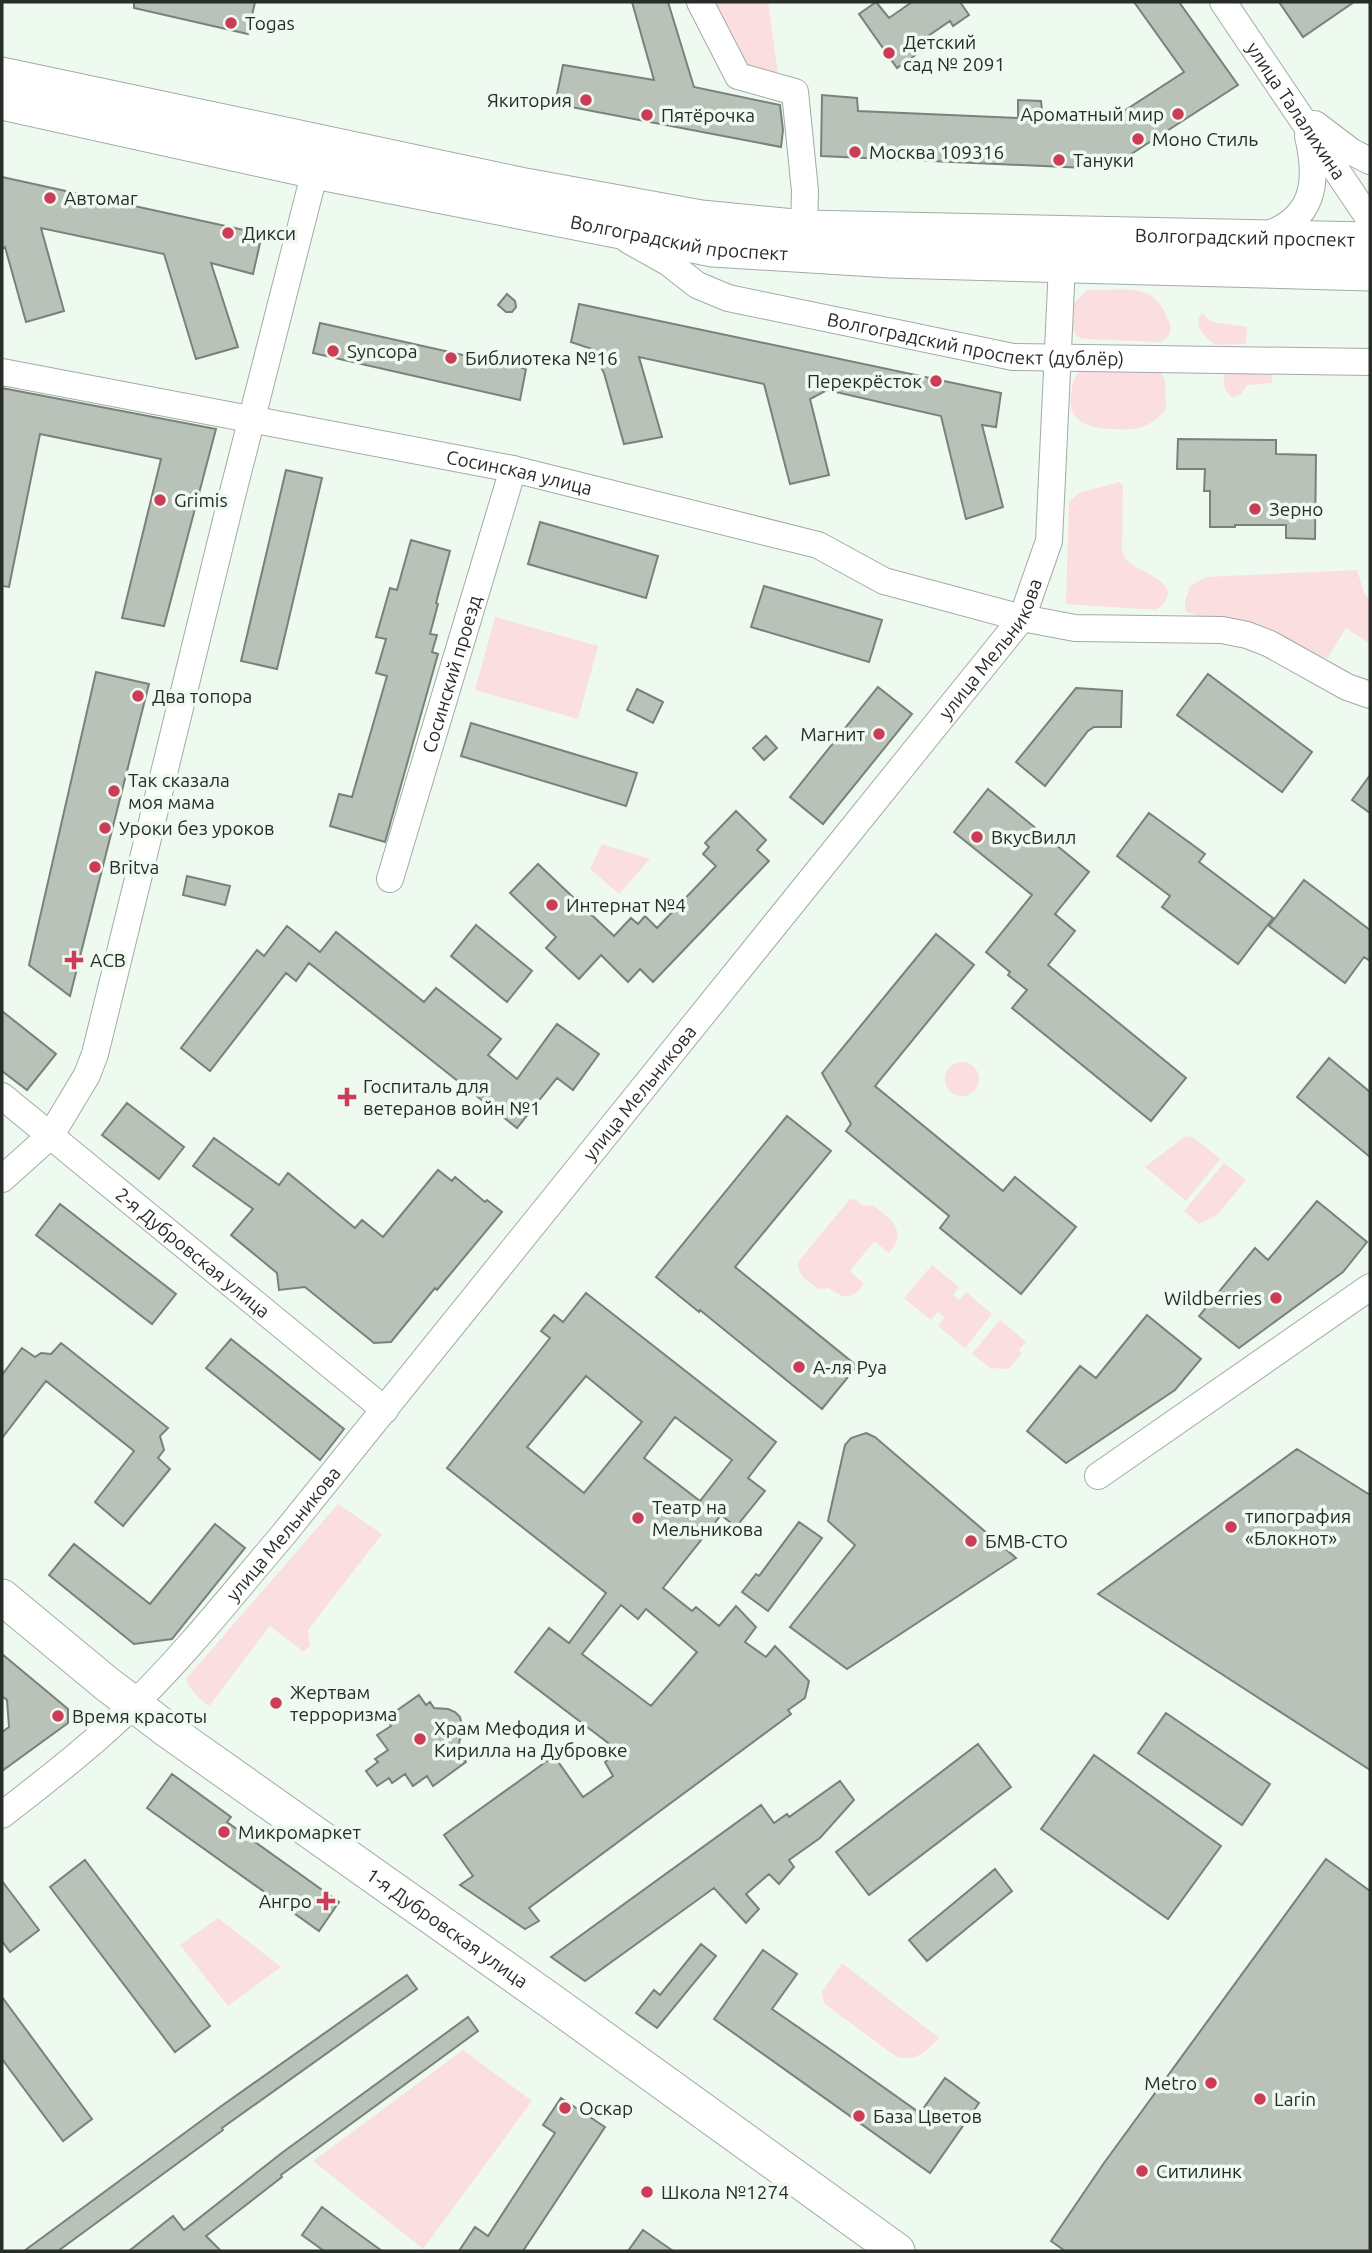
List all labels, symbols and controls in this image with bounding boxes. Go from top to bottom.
place label: Togas [245,12,295,34]
marker: Togas [223,15,239,31]
place label: Детский сад № 2091 [903,31,1005,75]
street label: улица Талалихина [1242,38,1350,184]
marker: Детский сад № 2091 [881,45,897,61]
place label: Якитория [487,89,572,111]
marker: Якитория [578,92,594,108]
place label: Ароматный мир [1020,103,1164,125]
place label: Пятёрочка [661,104,755,126]
marker: Ароматный мир [1170,106,1186,122]
marker: Пятёрочка [639,107,655,123]
place label: Моно Стиль [1152,128,1258,150]
marker: Моно Стиль [1130,131,1146,147]
place label: Москва 109316 [869,141,1004,163]
marker: Москва 109316 [847,144,863,160]
place label: Тануки [1073,149,1134,171]
marker: Тануки [1051,152,1067,168]
place label: Автомаг [64,187,138,209]
marker: Автомаг [42,190,58,206]
street label: Волгоградский проспект [568,210,789,265]
place label: Дикси [242,222,296,244]
street label: Волгоградский проспект [1135,224,1356,251]
marker: Дикси [220,225,236,241]
street label: Волгоградский проспект (дублёр) [825,308,1124,370]
place label: Syncopa [347,340,418,362]
marker: Syncopa [325,343,341,359]
place label: Библиотека №16 [465,347,618,369]
marker: Библиотека №16 [443,350,459,366]
place label: Перекрёсток [807,370,922,392]
marker: Перекрёсток [928,373,944,389]
street label: Сосинская улица [445,446,595,499]
place label: Grimis [174,489,228,511]
marker: Grimis [152,492,168,508]
place label: Зерно [1269,498,1323,520]
marker: Зерно [1247,501,1263,517]
street label: улица Мельникова [934,576,1046,723]
street label: Сосинский проезд [417,593,486,755]
place label: Два топора [152,685,252,707]
marker: Два топора [130,688,146,704]
place label: Магнит [800,723,866,745]
marker: Магнит [871,726,887,742]
place label: Так сказала моя мама [128,769,230,813]
marker: Так сказала моя мама [106,783,122,799]
place label: Уроки без уроков [119,817,275,839]
marker: Уроки без уроков [97,820,113,836]
place label: ВкусВилл [991,826,1076,848]
marker: ВкусВилл [969,829,985,845]
place label: Britva [109,856,159,878]
marker: Britva [87,859,103,875]
place label: Интернат №4 [566,894,686,916]
marker: Интернат №4 [544,897,560,913]
place label: АСВ [90,949,126,971]
marker: АСВ [64,950,84,970]
street label: улица Мельникова [578,1021,701,1165]
place label: Госпиталь для ветеранов войн №1 [363,1075,541,1119]
marker: Госпиталь для ветеранов войн №1 [337,1087,357,1107]
street label: 2-я Дубровская улица [112,1183,274,1322]
place label: Wildberries [1164,1287,1262,1309]
marker: Wildberries [1268,1290,1284,1306]
place label: А-ля Руа [813,1356,887,1378]
marker: А-ля Руа [791,1359,807,1375]
street label: улица Мельникова [221,1462,345,1605]
place label: Театр на Мельникова [652,1496,763,1540]
place label: типография «Блокнот» [1245,1505,1351,1549]
marker: Театр на Мельникова [630,1510,646,1526]
marker: типография «Блокнот» [1223,1519,1239,1535]
place label: БМВ-СТО [985,1530,1068,1552]
marker: БМВ-СТО [963,1533,979,1549]
place label: Жертвам терроризма [290,1681,397,1725]
marker: Жертвам терроризма [268,1695,284,1711]
place label: Время красоты [72,1705,207,1727]
marker: Время красоты [50,1708,66,1724]
place label: Храм Мефодия и Кирилла на Дубровке [434,1717,628,1761]
marker: Храм Мефодия и Кирилла на Дубровке [412,1731,428,1747]
place label: Микромаркет [238,1821,361,1843]
marker: Микромаркет [216,1824,232,1840]
street label: 1-я Дубровская улица [362,1863,532,1992]
place label: Ангро [259,1890,312,1912]
marker: Ангро [318,1893,334,1909]
place label: Metro [1144,2072,1197,2094]
marker: Metro [1203,2075,1219,2091]
place label: Larin [1274,2088,1316,2110]
marker: Larin [1252,2091,1268,2107]
place label: Оскар [579,2097,633,2119]
marker: Оскар [557,2100,573,2116]
place label: База Цветов [873,2105,982,2127]
marker: База Цветов [851,2108,867,2124]
place label: Ситилинк [1156,2160,1242,2182]
marker: Ситилинк [1134,2163,1150,2179]
place label: Школа №1274 [661,2181,789,2203]
marker: Школа №1274 [639,2184,655,2200]

